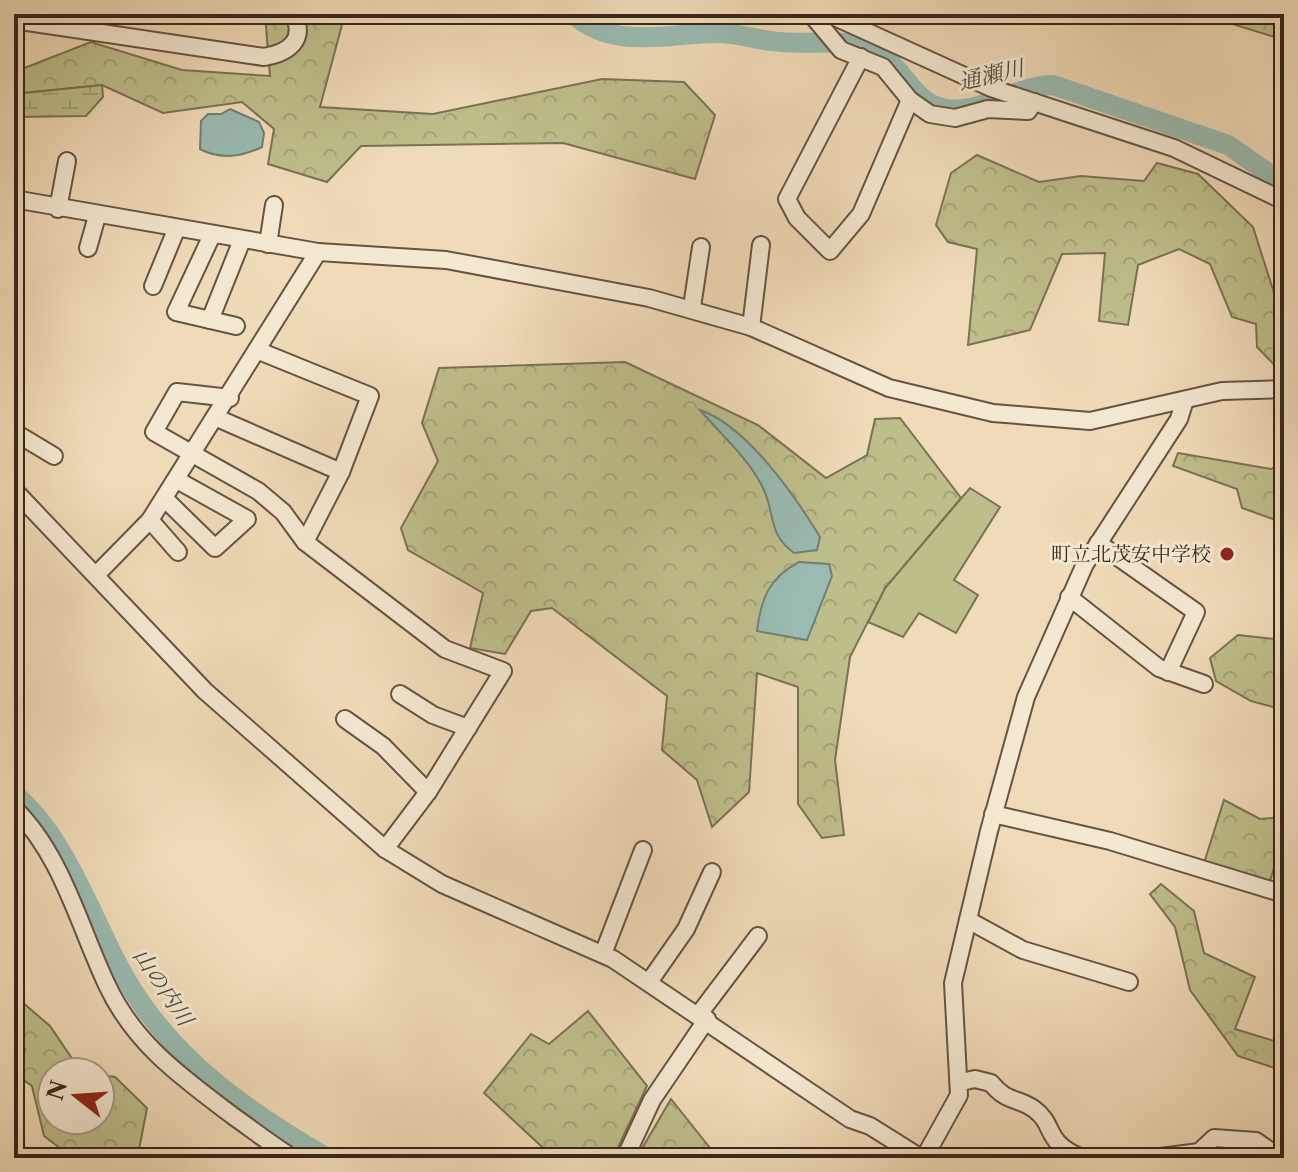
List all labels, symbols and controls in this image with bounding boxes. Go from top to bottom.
water label: 通瀬川 [956,54,1028,96]
place label: 町立北茂安中学校 [1051,542,1211,566]
marker: 町立北茂安中学校 [1218,545,1236,563]
water label: 山の内川 [127,943,200,1033]
north arrow [36,1056,116,1136]
text: N [42,1077,73,1103]

